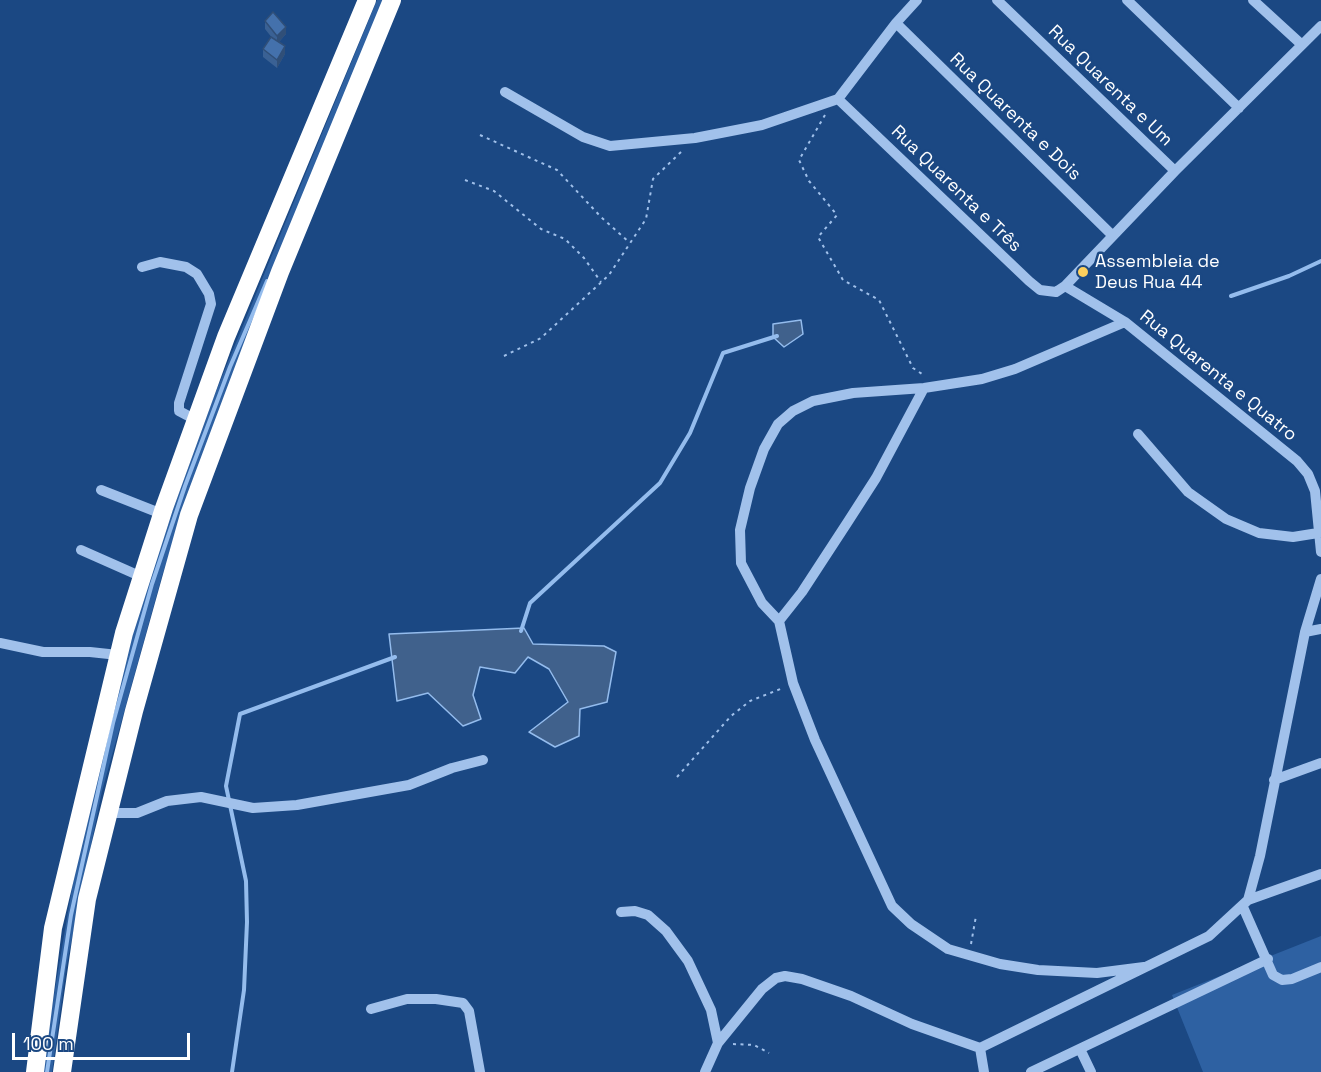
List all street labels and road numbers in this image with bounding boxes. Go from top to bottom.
street label: Rua Quarenta e Um [1043,21,1177,151]
street label: Rua Quarenta e Dois [945,49,1085,185]
street label: Rua Quarenta e Três [886,121,1026,257]
street label: Rua Quarenta e Quatro [1135,306,1301,446]

